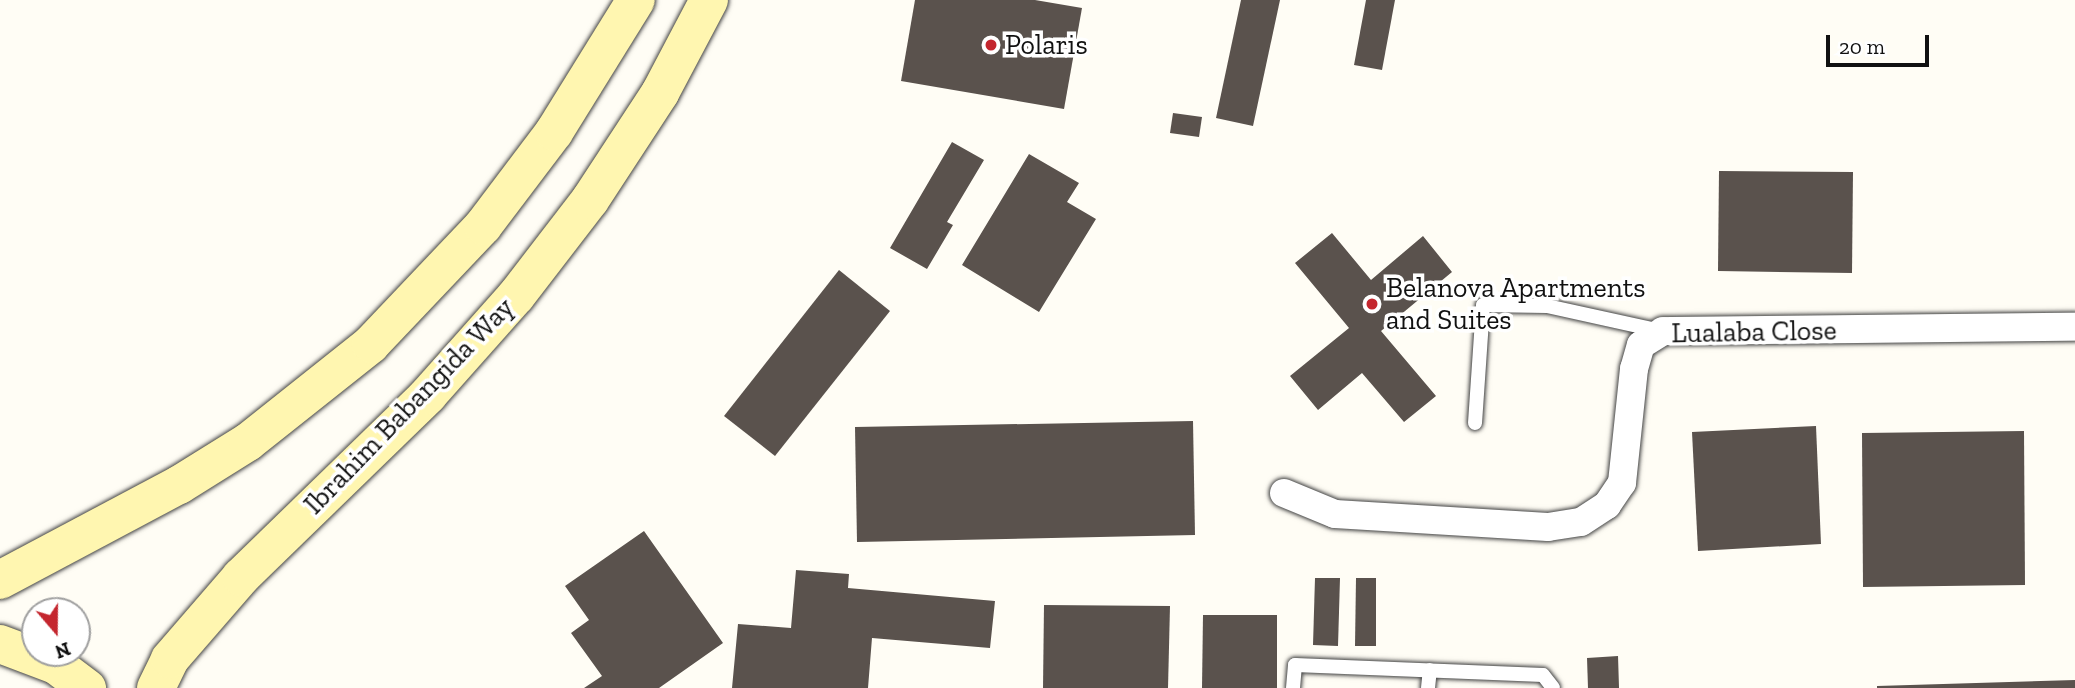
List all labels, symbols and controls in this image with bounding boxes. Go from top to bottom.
scale bar [1830,21,1933,65]
place label: Polaris [1005,28,1088,62]
text: 20 m [1839,34,1885,59]
marker: Polaris [983,37,999,53]
place label: Belanova Apartments and Suites [1386,271,1646,337]
street label: Ibrahim Babangida Way [297,290,521,522]
marker: Belanova Apartments and Suites [1364,296,1380,312]
street label: Lualaba Close [1671,314,1837,350]
north arrow [21,597,91,667]
text: N [52,637,73,664]

